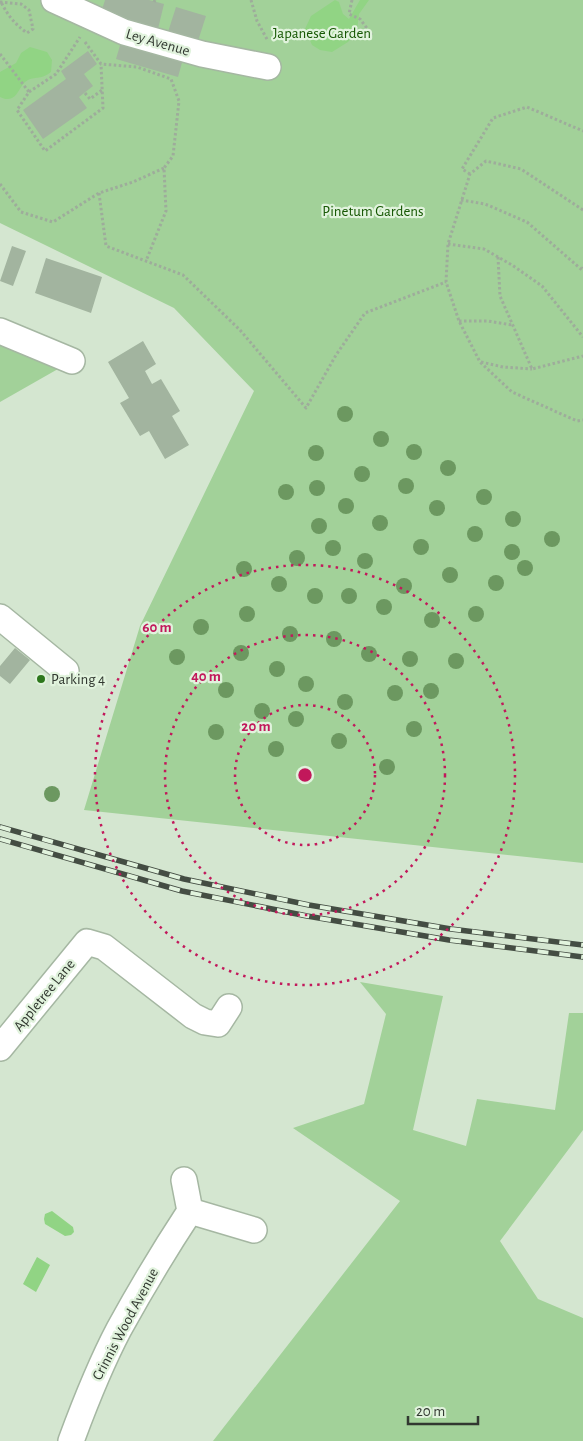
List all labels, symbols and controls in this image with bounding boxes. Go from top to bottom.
street label: Ley Avenue [124,26,192,59]
park label: Japanese Garden [273,26,371,41]
park label: Pinetum Gardens [322,204,424,219]
text: 60 m [142,620,172,635]
text: 40 m [191,669,221,684]
place label: Parking 4 [51,672,105,687]
marker: Parking 4 [35,673,47,685]
text: 20 m [241,719,271,734]
centre of rings [296,766,314,784]
street label: Appletree Lane [11,956,78,1034]
street label: Crinnis Wood Avenue [90,1266,161,1383]
scale bar [408,1394,478,1426]
text: 20 m [416,1404,445,1419]

